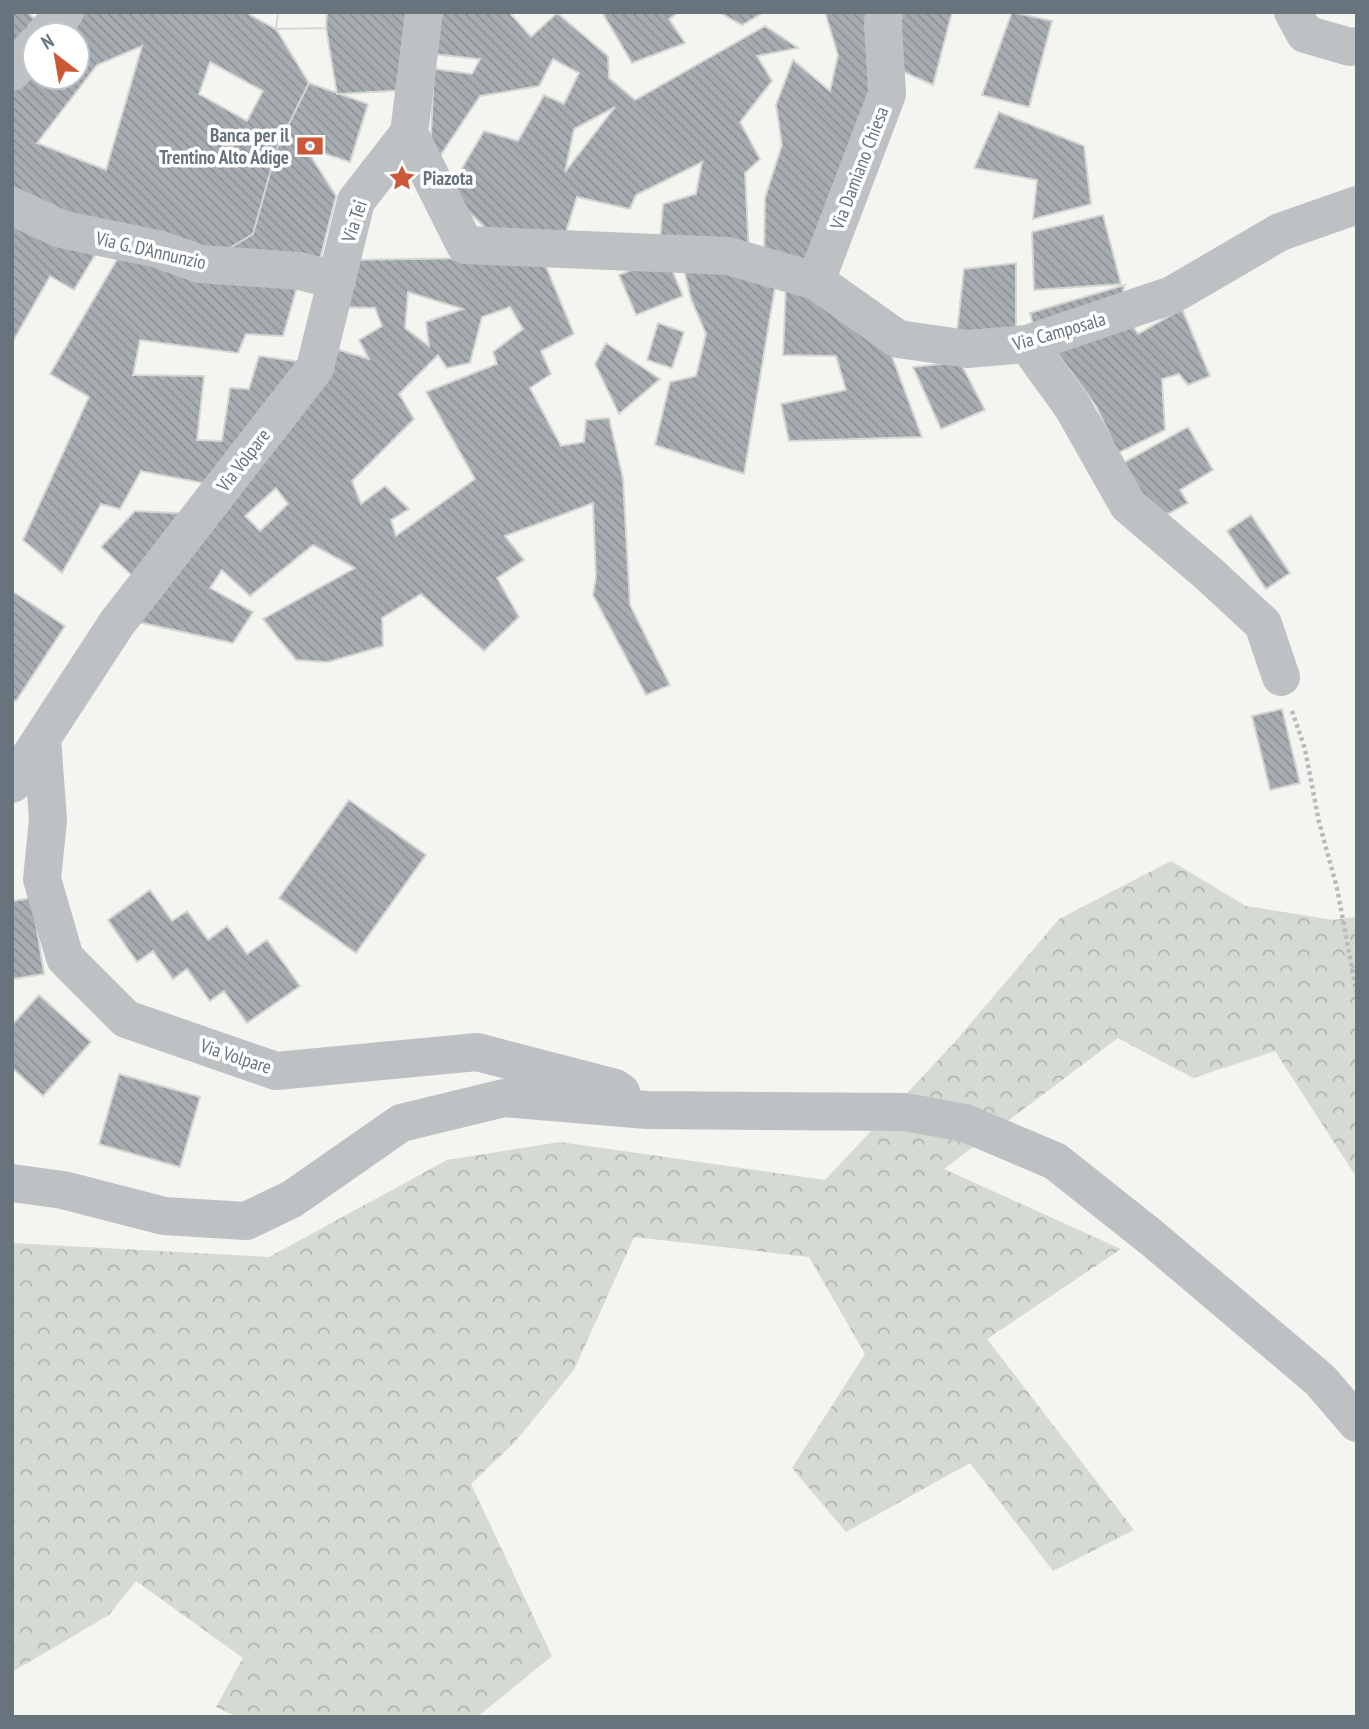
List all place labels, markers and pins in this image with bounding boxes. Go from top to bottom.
place label: Banca per il Trentino Alto Adige [159,123,289,169]
bank icon: Banca per il Trentino Alto Adige [295,131,325,161]
place icon: Piazota [387,163,417,193]
place label: Piazota [423,166,473,190]

